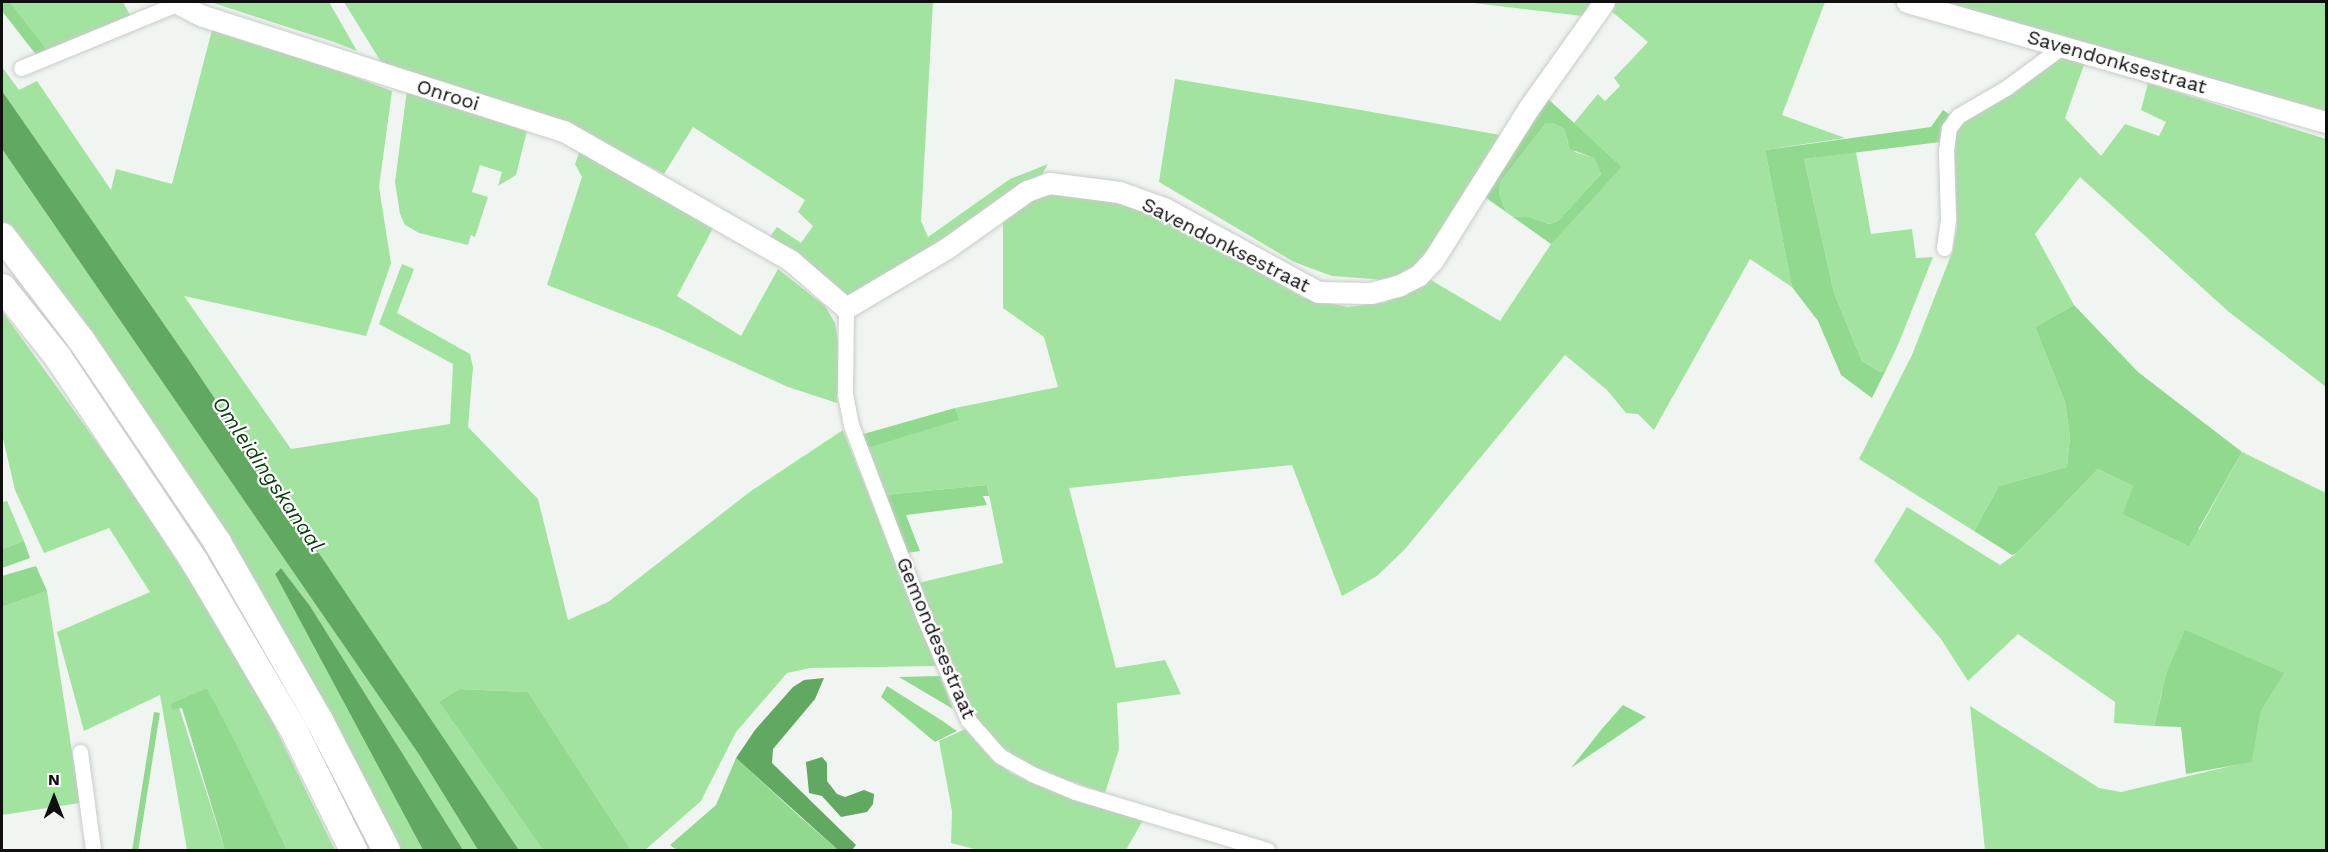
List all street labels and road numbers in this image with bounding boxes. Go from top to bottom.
street label: Savendonksestraat [2025,25,2209,99]
street label: Onrooi [414,74,482,116]
street label: Savendonksestraat [1138,192,1314,298]
street label: Gemondesestraat [891,554,981,722]

